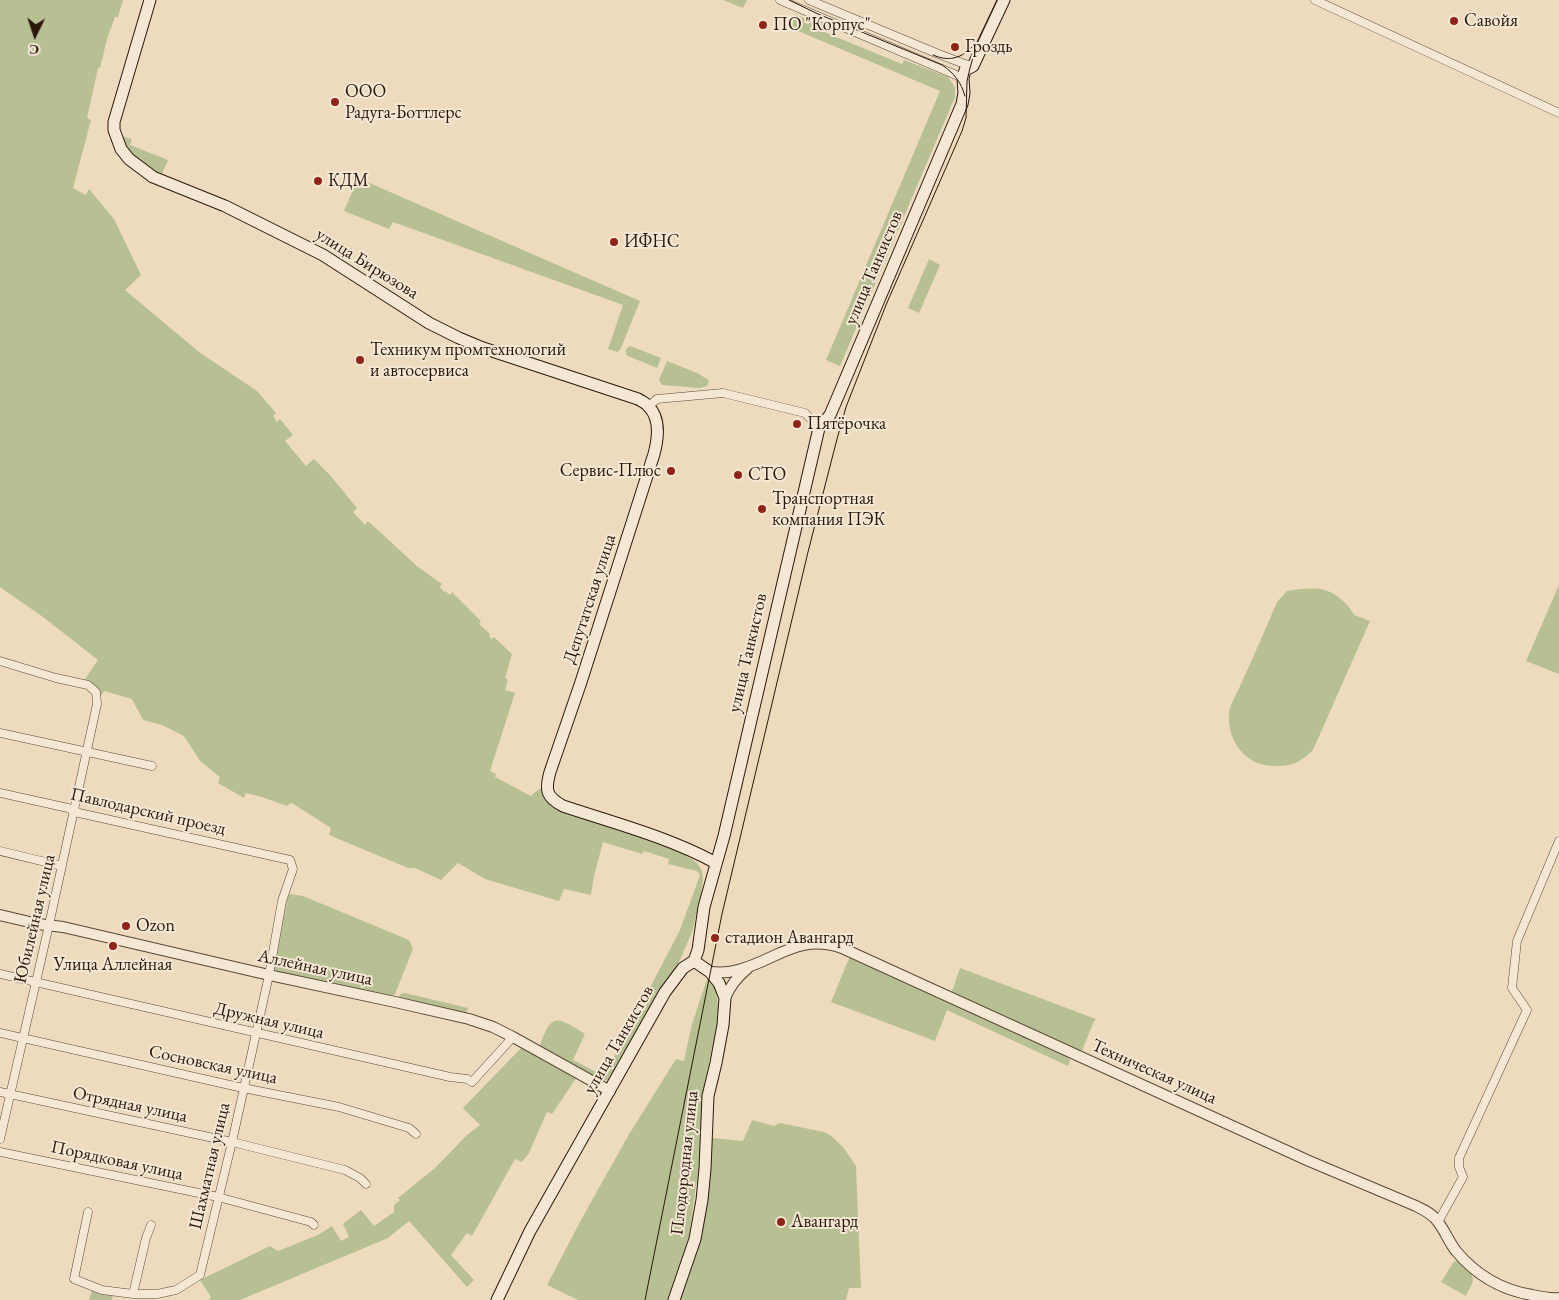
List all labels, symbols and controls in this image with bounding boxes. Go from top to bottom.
north arrow [10,10,60,60]
place label: Савойя [1464,10,1518,32]
place label: ПО "Корпус" [773,14,871,36]
marker: Савойя [1448,15,1460,27]
marker: ПО "Корпус" [757,19,769,31]
place label: Гроздь [965,36,1013,58]
text: С [28,41,40,59]
marker: Гроздь [949,41,961,53]
place label: ООО Радуга-Боттлерс [345,81,462,124]
marker: ООО Радуга-Боттлерс [329,96,341,108]
place label: КДМ [328,170,369,192]
marker: КДМ [312,175,324,187]
street label: улица Танкистов [840,208,908,328]
street label: улица Бирюзова [312,224,422,304]
place label: ИФНС [624,231,680,253]
marker: ИФНС [608,236,620,248]
place label: Техникум промтехнологий и автосервиса [370,339,566,382]
marker: Техникум промтехнологий и автосервиса [354,354,366,366]
place label: Пятёрочка [807,413,886,435]
marker: Пятёрочка [791,418,803,430]
place label: Сервис-Плюс [560,460,661,482]
place label: СТО [748,464,786,486]
marker: Сервис-Плюс [665,465,677,477]
marker: СТО [732,469,744,481]
place label: Транспортная компания ПЭК [772,488,886,530]
marker: Транспортная компания ПЭК [756,503,768,515]
street label: Депутатская улица [559,532,621,666]
street label: улица Танкистов [724,591,772,715]
street label: Павлодарский проезд [68,784,228,840]
street label: Юбилейная улица [10,852,60,986]
place label: Ozon [136,915,175,937]
marker: Ozon [120,920,132,932]
place label: стадион Авангард [725,927,854,949]
marker: стадион Авангард [709,932,721,944]
marker: Улица Аллейная [107,940,119,952]
street label: Аллейная улица [256,945,374,991]
place label: Улица Аллейная [54,954,172,976]
street label: улица Танкистов [579,982,659,1098]
street label: Дружная улица [212,998,326,1044]
street label: Техническая улица [1088,1035,1220,1109]
street label: Сосновская улица [147,1041,279,1089]
street label: Отрядная улица [71,1082,189,1128]
street label: Плодородная улица [667,1090,703,1236]
street label: Шахматная улица [185,1100,235,1232]
street label: Порядковая улица [49,1136,185,1186]
place label: Авангард [791,1211,858,1233]
marker: Авангард [775,1216,787,1228]

